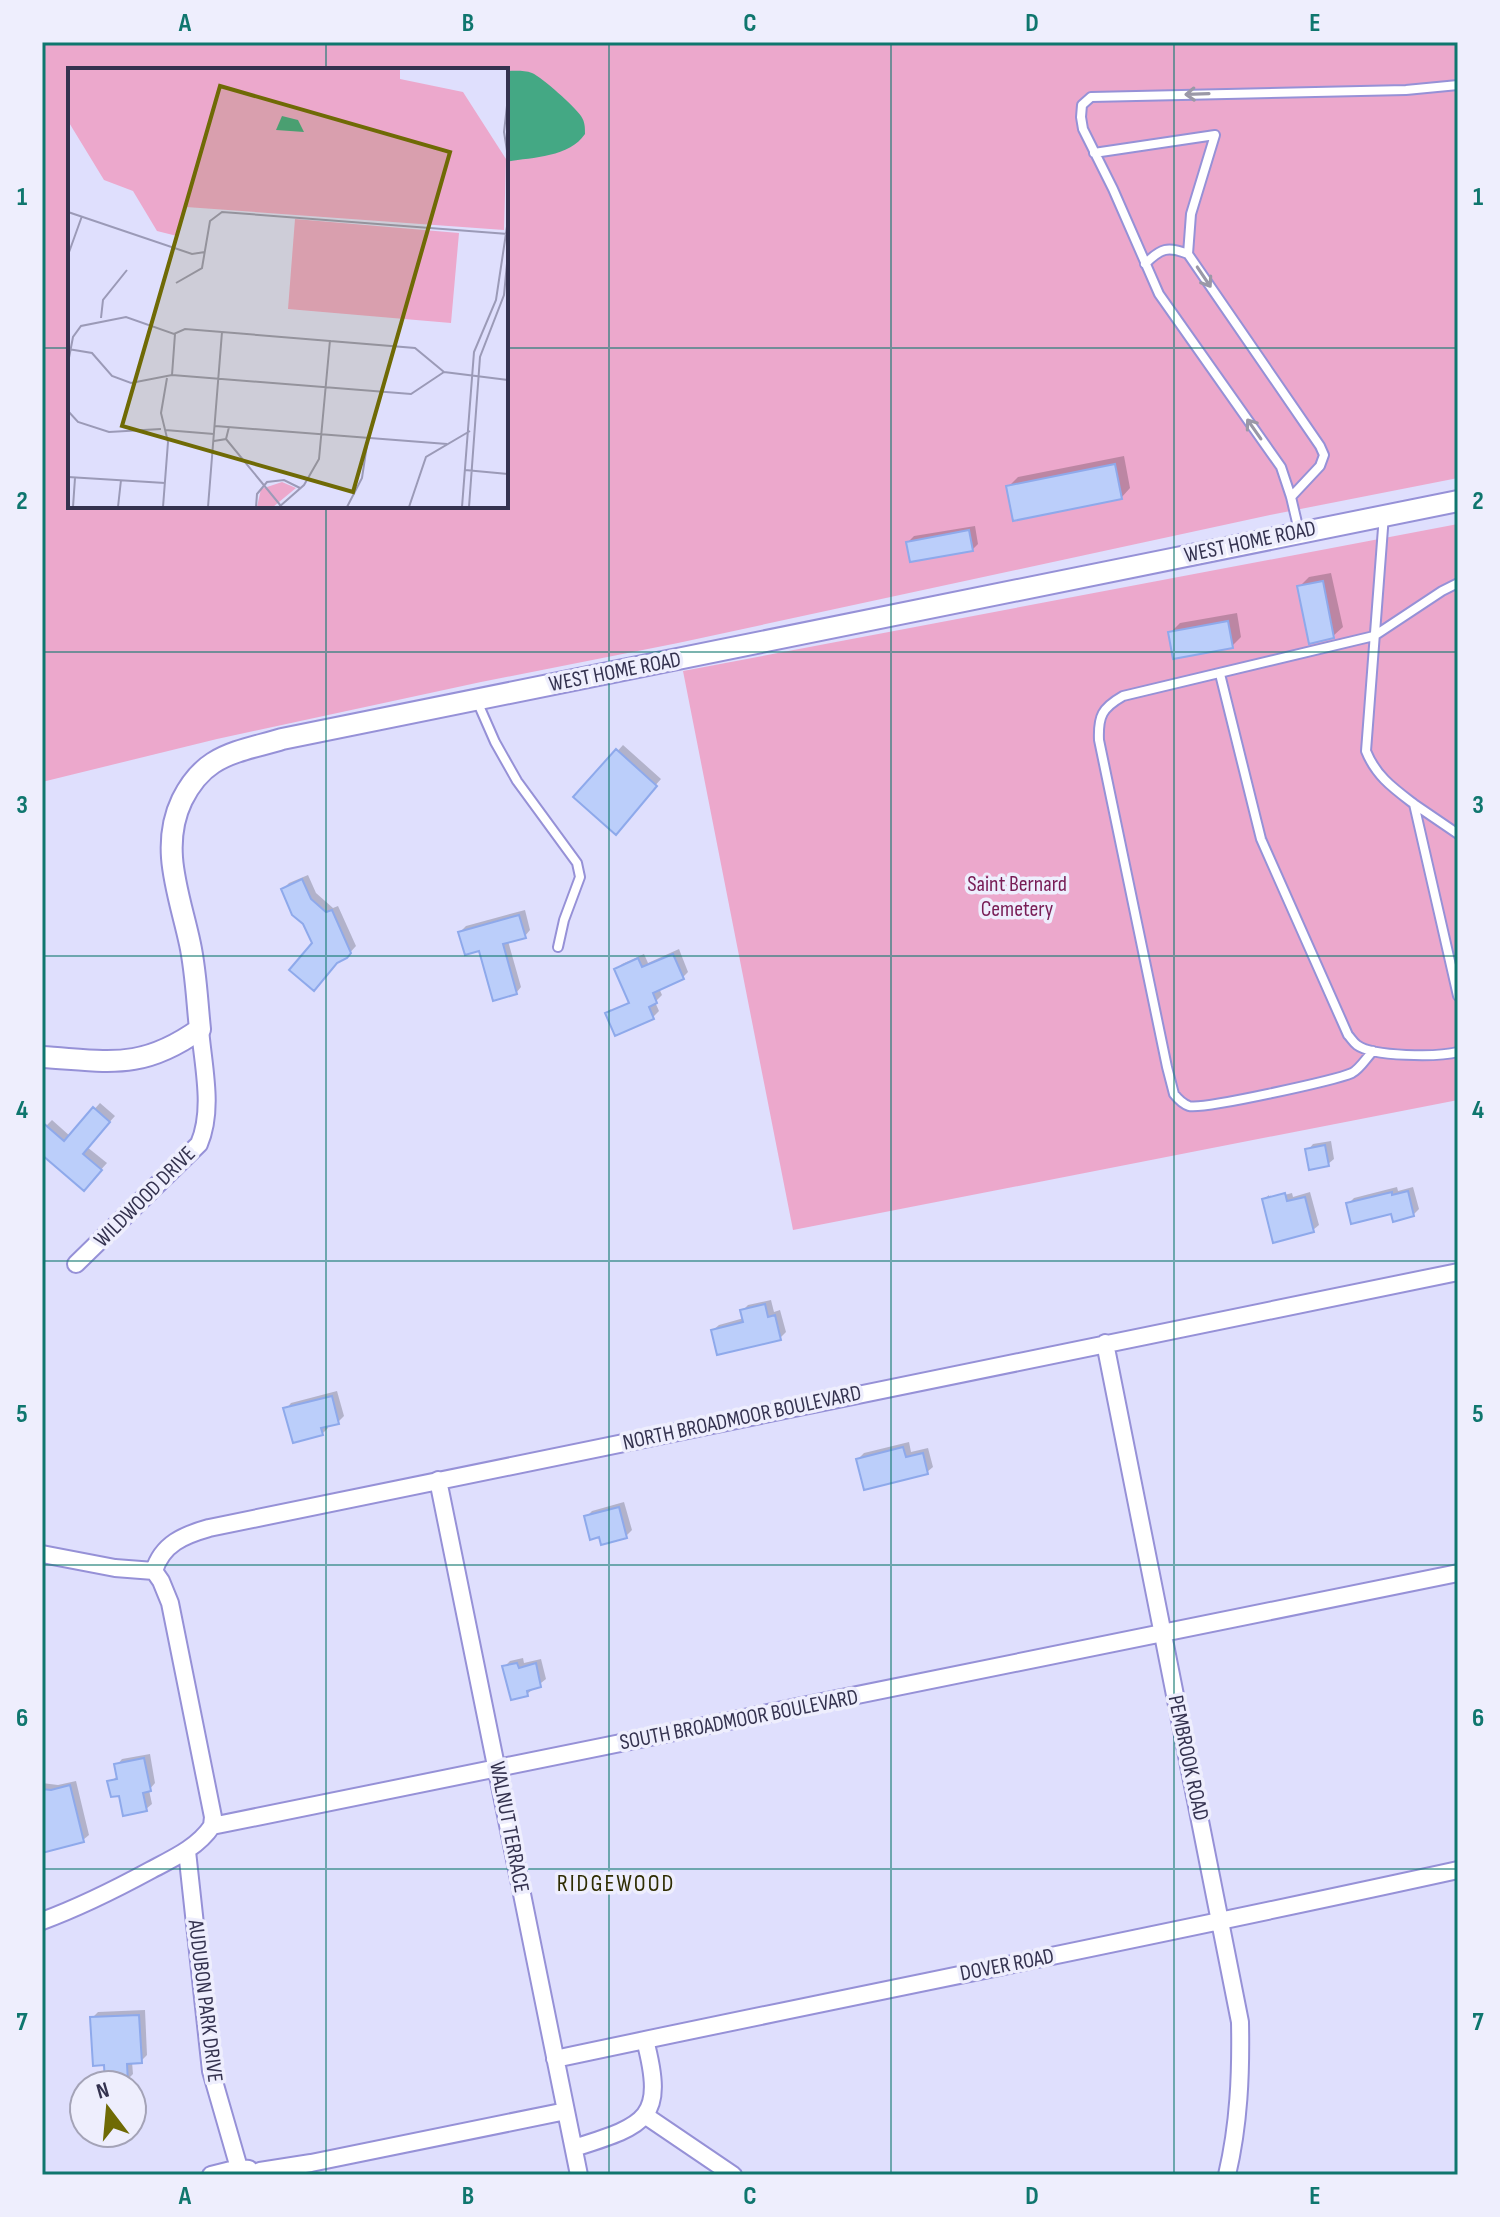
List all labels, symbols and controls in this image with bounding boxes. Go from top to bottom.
text: A [178,8,192,39]
text: B [462,8,474,39]
text: C [743,8,757,39]
text: D [1025,8,1039,39]
text: E [1309,8,1321,39]
inset map [68,68,508,508]
one-way arrow [1184,87,1211,102]
text: 1 [17,182,27,213]
text: 1 [1473,182,1483,213]
one-way arrow [1196,266,1213,288]
one-way arrow [1246,419,1262,441]
text: 2 [16,486,28,517]
text: 2 [1472,486,1484,517]
street label: WEST HOME ROAD [1182,515,1318,569]
street label: WEST HOME ROAD [547,646,683,698]
text: 3 [16,790,28,821]
text: 3 [1472,790,1484,821]
park label: Saint Bernard Cemetery [967,871,1067,923]
text: 4 [16,1095,28,1126]
text: 4 [1472,1095,1484,1126]
street label: WILDWOOD DRIVE [89,1141,201,1253]
street label: NORTH BROADMOOR BOULEVARD [620,1380,864,1456]
text: 5 [16,1399,28,1430]
text: 5 [1472,1399,1484,1430]
street label: SOUTH BROADMOOR BOULEVARD [617,1684,861,1756]
street label: PEMBROOK ROAD [1162,1693,1214,1823]
text: 6 [16,1703,28,1734]
text: 6 [1472,1703,1484,1734]
street label: WALNUT TERRACE [483,1759,535,1895]
district label: RIDGEWOOD [557,1869,675,1898]
street label: AUDUBON PARK DRIVE [182,1917,228,2084]
street label: DOVER ROAD [958,1943,1056,1987]
text: 7 [16,2007,28,2038]
text: 7 [1472,2007,1484,2038]
north arrow [68,2069,148,2149]
text: N [94,2077,112,2106]
text: A [178,2181,192,2212]
text: B [462,2181,474,2212]
text: C [743,2181,757,2212]
text: D [1025,2181,1039,2212]
text: E [1309,2181,1321,2212]

